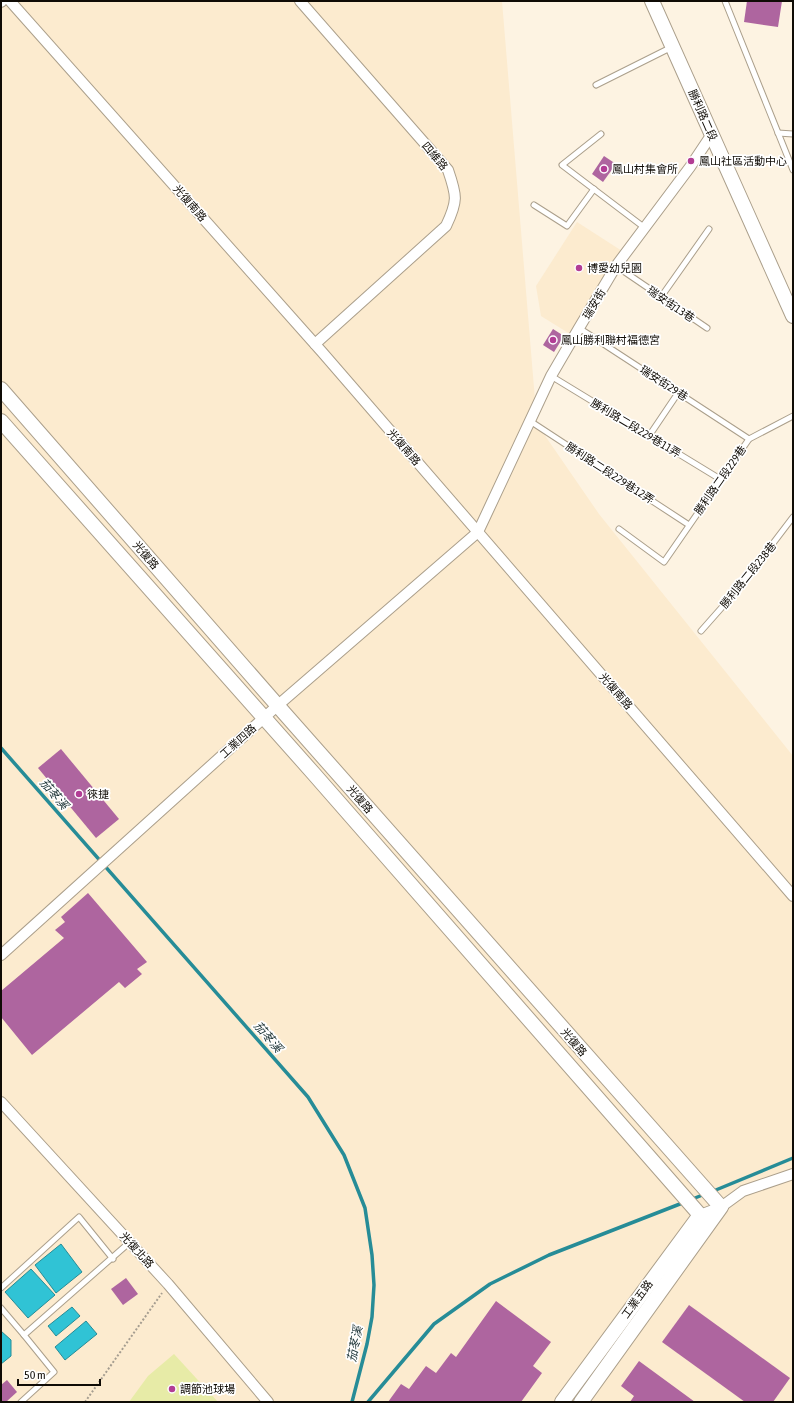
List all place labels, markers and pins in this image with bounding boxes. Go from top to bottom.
place label: 鳳山社區活動中心 [699,155,787,167]
marker: 鳳山社區活動中心 [686,156,696,166]
place label: 鳳山村集會所 [612,163,678,175]
marker: 鳳山村集會所 [599,164,609,174]
place label: 博愛幼兒園 [587,262,642,274]
marker: 博愛幼兒園 [574,263,584,273]
place label: 鳳山勝利聯村福德宮 [561,334,660,346]
marker: 鳳山勝利聯村福德宮 [548,335,558,345]
place label: 徠捷 [87,788,109,800]
marker: 徠捷 [74,789,84,799]
place label: 調節池球場 [180,1383,235,1395]
marker: 調節池球場 [167,1384,177,1394]

